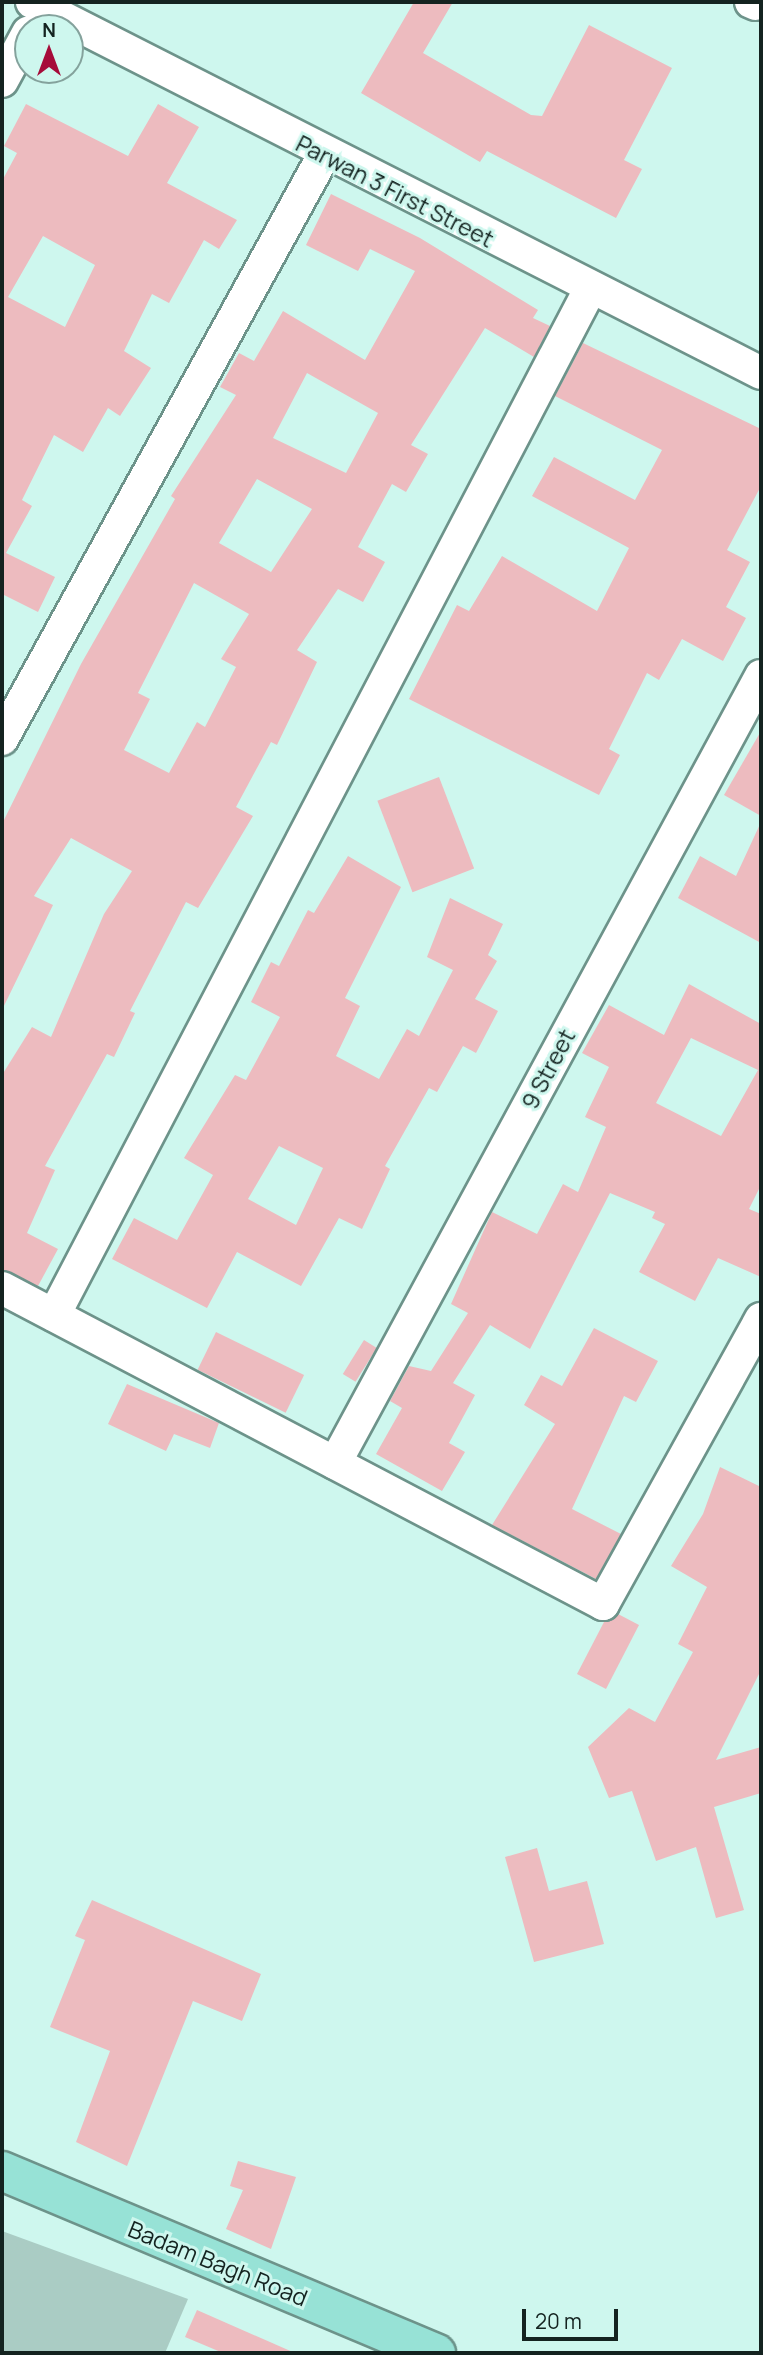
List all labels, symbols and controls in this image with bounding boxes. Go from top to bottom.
north arrow [14,14,84,84]
text: N [42,17,56,43]
street label: Parwan 3 First Street [292,129,498,253]
street label: 9 Street [516,1024,580,1114]
street label: Badam Bagh Road [124,2214,312,2312]
scale bar [525,2296,621,2340]
text: 20 m [535,2307,582,2335]

